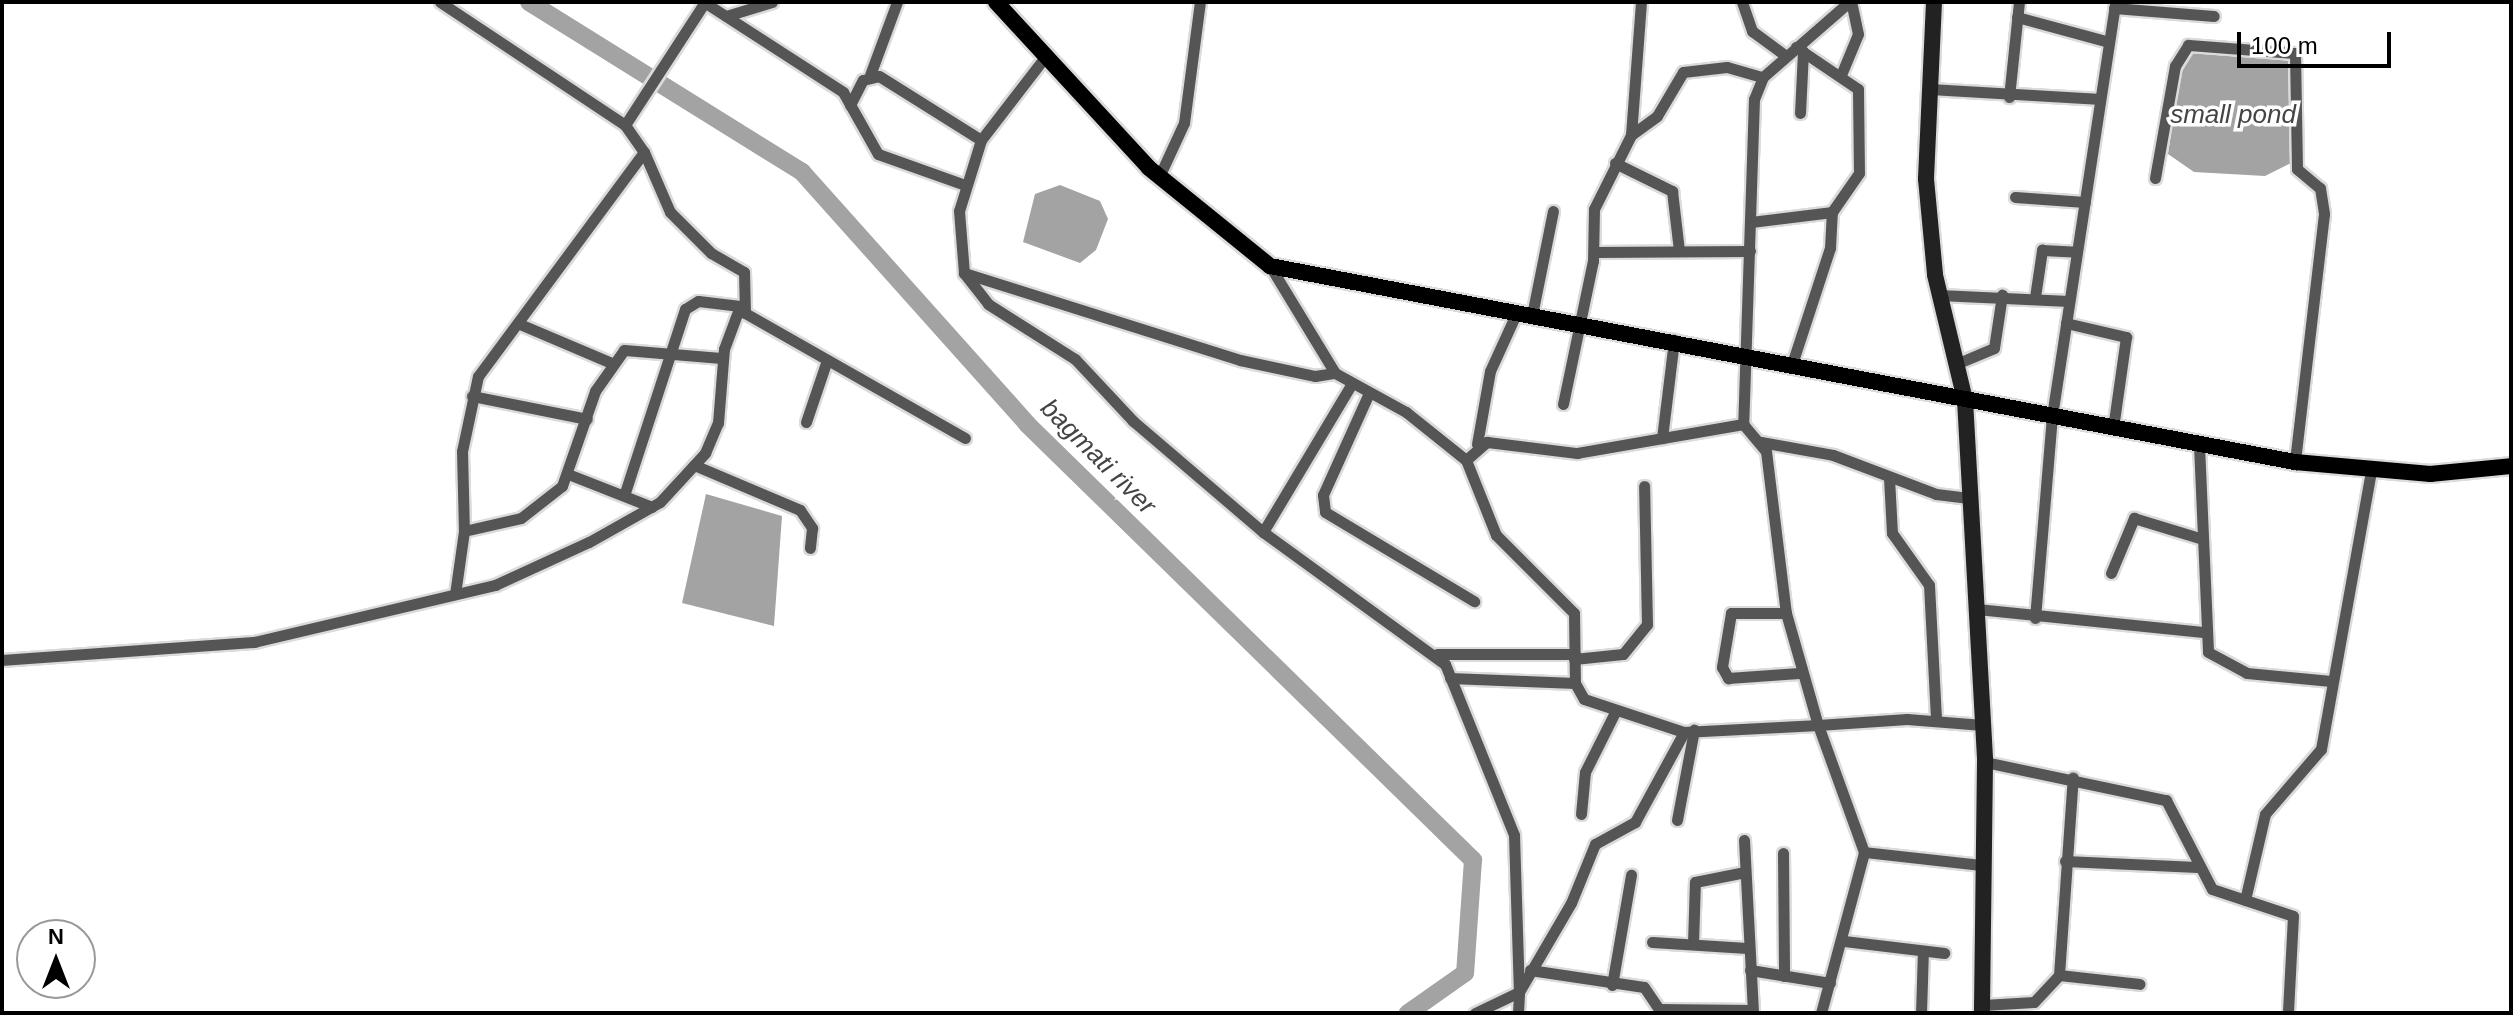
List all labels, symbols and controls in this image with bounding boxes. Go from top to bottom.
scale bar [2241,16,2395,66]
text: 100 m [2251,32,2318,59]
water label: small pond [2170,99,2296,131]
water label: bagmati river [1034,393,1162,521]
north arrow [16,919,96,999]
text: N [48,924,64,949]

